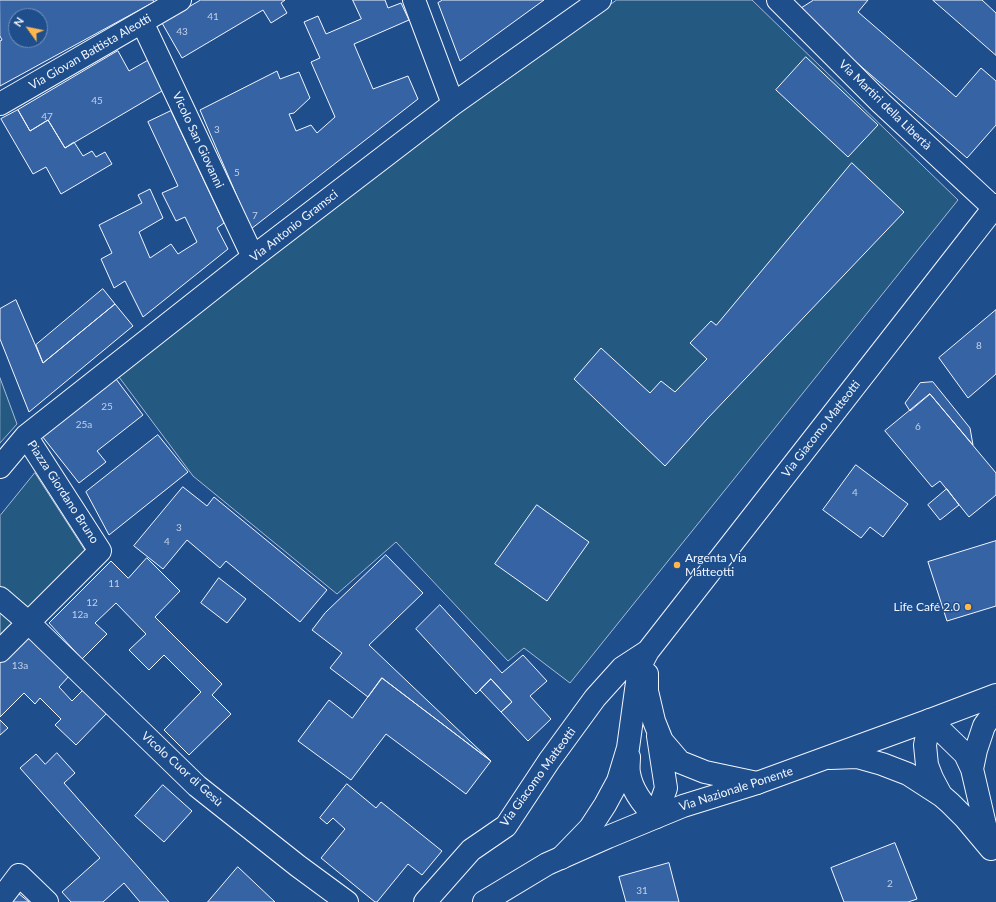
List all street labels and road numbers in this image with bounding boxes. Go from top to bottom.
street label: Via Giovan Battista Aleotti [26,11,154,93]
street label: Via Martiri della Libertà [836,57,934,153]
street label: Vicolo San Giovanni [169,89,227,191]
street label: Via Antonio Gramsci [247,187,341,265]
street label: Via Giacomo Matteotti [779,378,863,480]
street label: Piazza Giordano Bruno [24,438,102,546]
street label: Via Giacomo Matteotti [497,725,579,829]
street label: Vicolo Cuor di Gesù [138,729,226,809]
street label: Via Nazionale Ponente [677,764,795,814]

